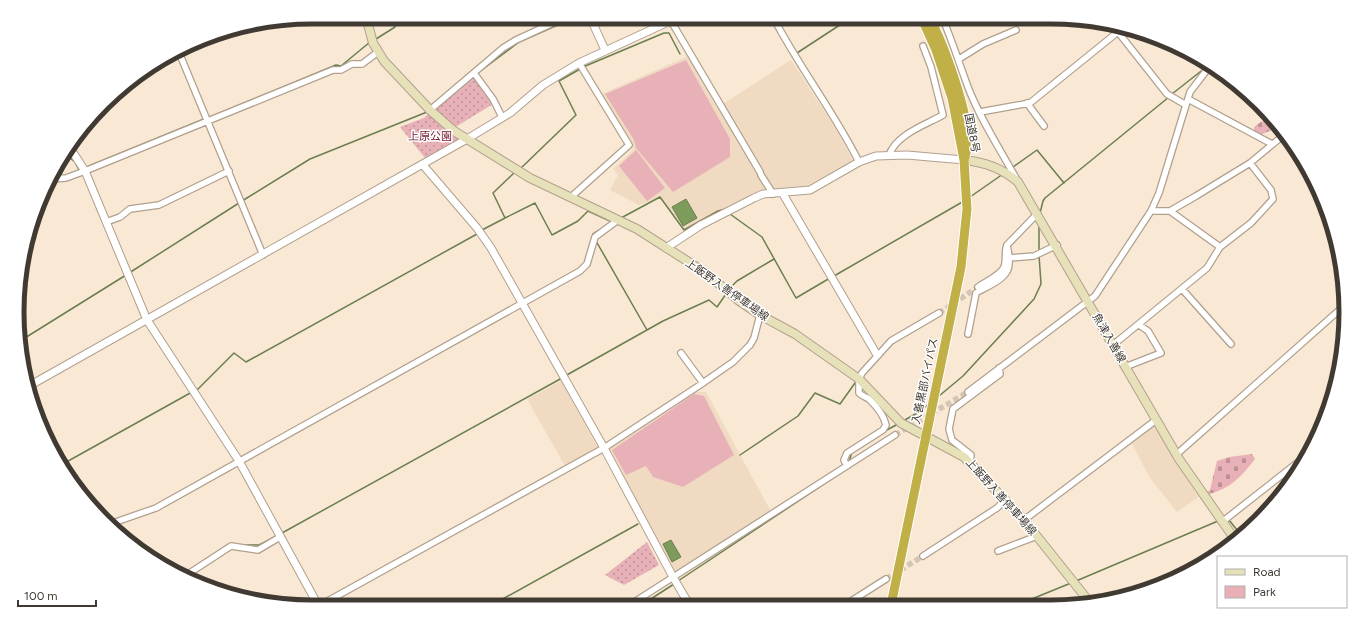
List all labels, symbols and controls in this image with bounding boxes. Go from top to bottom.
street label: 国道8号 [962,112,982,154]
park label: 上原公園 [408,130,452,143]
street label: 上飯野入善停車場線 [683,256,771,324]
street label: 魚津入善線 [1090,311,1128,365]
street label: 入善黒部バイパス [910,337,940,425]
street label: 上飯野入善停車場線 [963,456,1039,538]
legend [1217,556,1347,608]
text: Road [1253,565,1281,579]
scale bar [18,582,96,608]
text: Park [1253,585,1276,599]
text: 100 m [24,589,58,603]

